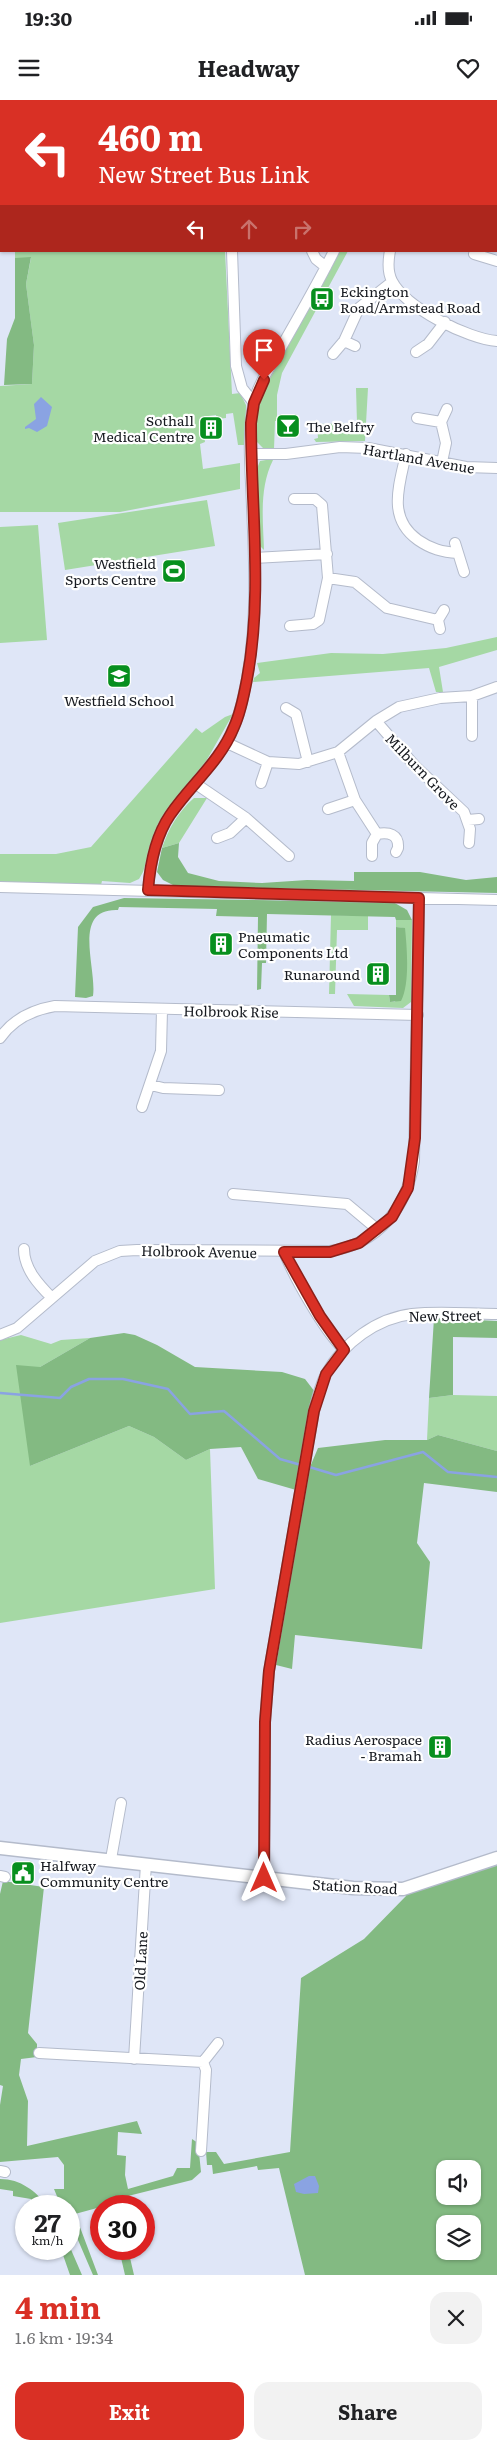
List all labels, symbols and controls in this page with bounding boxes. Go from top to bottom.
text: 19:30 [25,4,72,32]
text: Headway [197,51,300,84]
icon: menu [15,54,43,82]
icon: heart [454,54,482,82]
text: 460 m [98,110,203,162]
icon: left [15,120,80,185]
text: New Street Bus Link [98,157,309,190]
icon: left [182,215,210,243]
icon: ahead [235,215,263,243]
icon: right [288,215,316,243]
place label: Eckington Road/Armstead Road [340,281,481,317]
bus stop icon: Eckington Road/Armstead Road [309,286,335,312]
pin [243,329,285,380]
icon: arrive [250,336,278,364]
place label: Sothall Medical Centre [93,410,194,446]
bar icon: The Belfry [275,413,301,439]
building icon: Sothall Medical Centre [198,415,224,441]
place label: The Belfry [306,416,375,436]
street label: Hartland Avenue [362,438,476,478]
place label: Westfield Sports Centre [65,553,156,589]
sports icon: Westfield Sports Centre [161,558,187,584]
school or university icon: Westfield School [106,663,132,689]
place label: Westfield School [64,690,174,710]
street label: Milburn Grove [381,728,465,814]
place label: Pneumatic Components Ltd [238,926,349,962]
building icon: Pneumatic Components Ltd [208,931,234,957]
building icon: Runaround [365,961,391,987]
place label: Runaround [284,964,360,984]
street label: Holbrook Rise [183,1000,279,1022]
street label: Holbrook Avenue [141,1240,257,1262]
street label: New Street [408,1304,482,1326]
place label: Radius Aerospace - Bramah [305,1729,422,1765]
building icon: Radius Aerospace - Bramah [427,1734,453,1760]
position arrow [237,1851,289,1903]
place label: Halfway Community Centre [40,1855,168,1891]
public building icon: Halfway Community Centre [10,1860,36,1886]
street label: Station Road [312,1874,399,1898]
street label: Old Lane [128,1931,152,1991]
map controls [436,2160,481,2260]
button: sound [436,2160,481,2205]
speed limit sign: 30 [90,2195,155,2260]
text: 27 [34,2203,61,2240]
button: layers [436,2215,481,2260]
text: km/h [32,2231,63,2249]
text: 4 min [15,2284,101,2328]
button: close [430,2292,482,2344]
text: 1.6 km · 19:34 [15,2325,113,2349]
button: Exit [15,2382,244,2440]
button: Share [254,2382,482,2440]

